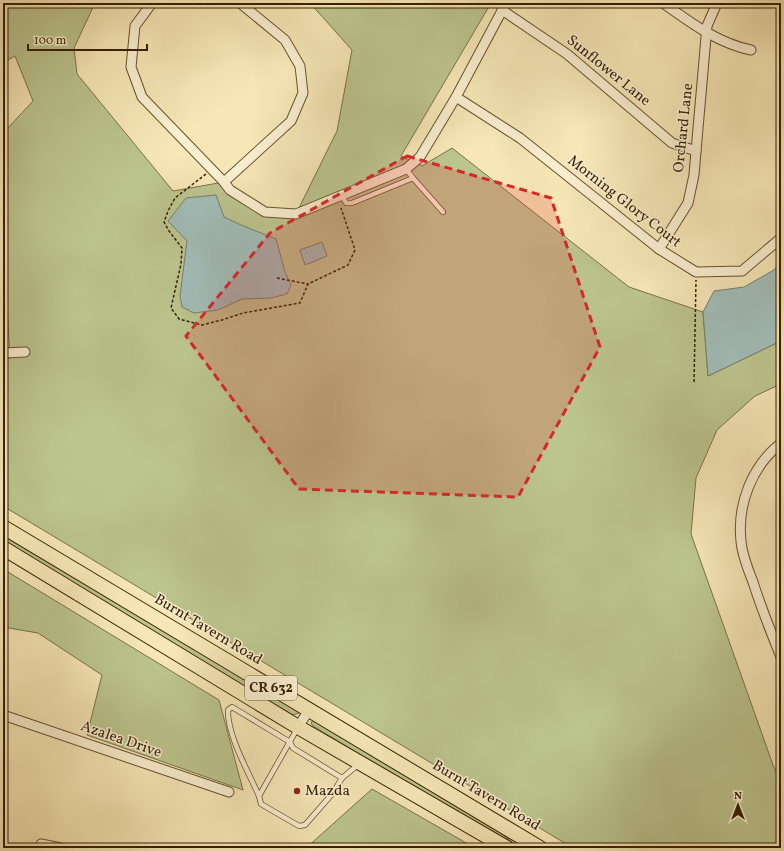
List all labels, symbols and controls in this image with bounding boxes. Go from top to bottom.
scale bar [28,26,147,52]
street label: Sunflower Lane [561,31,655,111]
text: 100 m [34,33,67,49]
street label: Orchard Lane [669,82,699,174]
street label: Morning Glory Court [563,151,685,253]
street label: Burnt Tavern Road [150,589,266,671]
road number: CR 632 [245,676,297,700]
street label: Azalea Drive [78,716,164,764]
street label: Burnt Tavern Road [428,755,544,837]
place label: Mazda [305,781,350,802]
north arrow [718,785,758,825]
marker: Mazda [292,786,302,796]
text: N [734,789,742,804]

